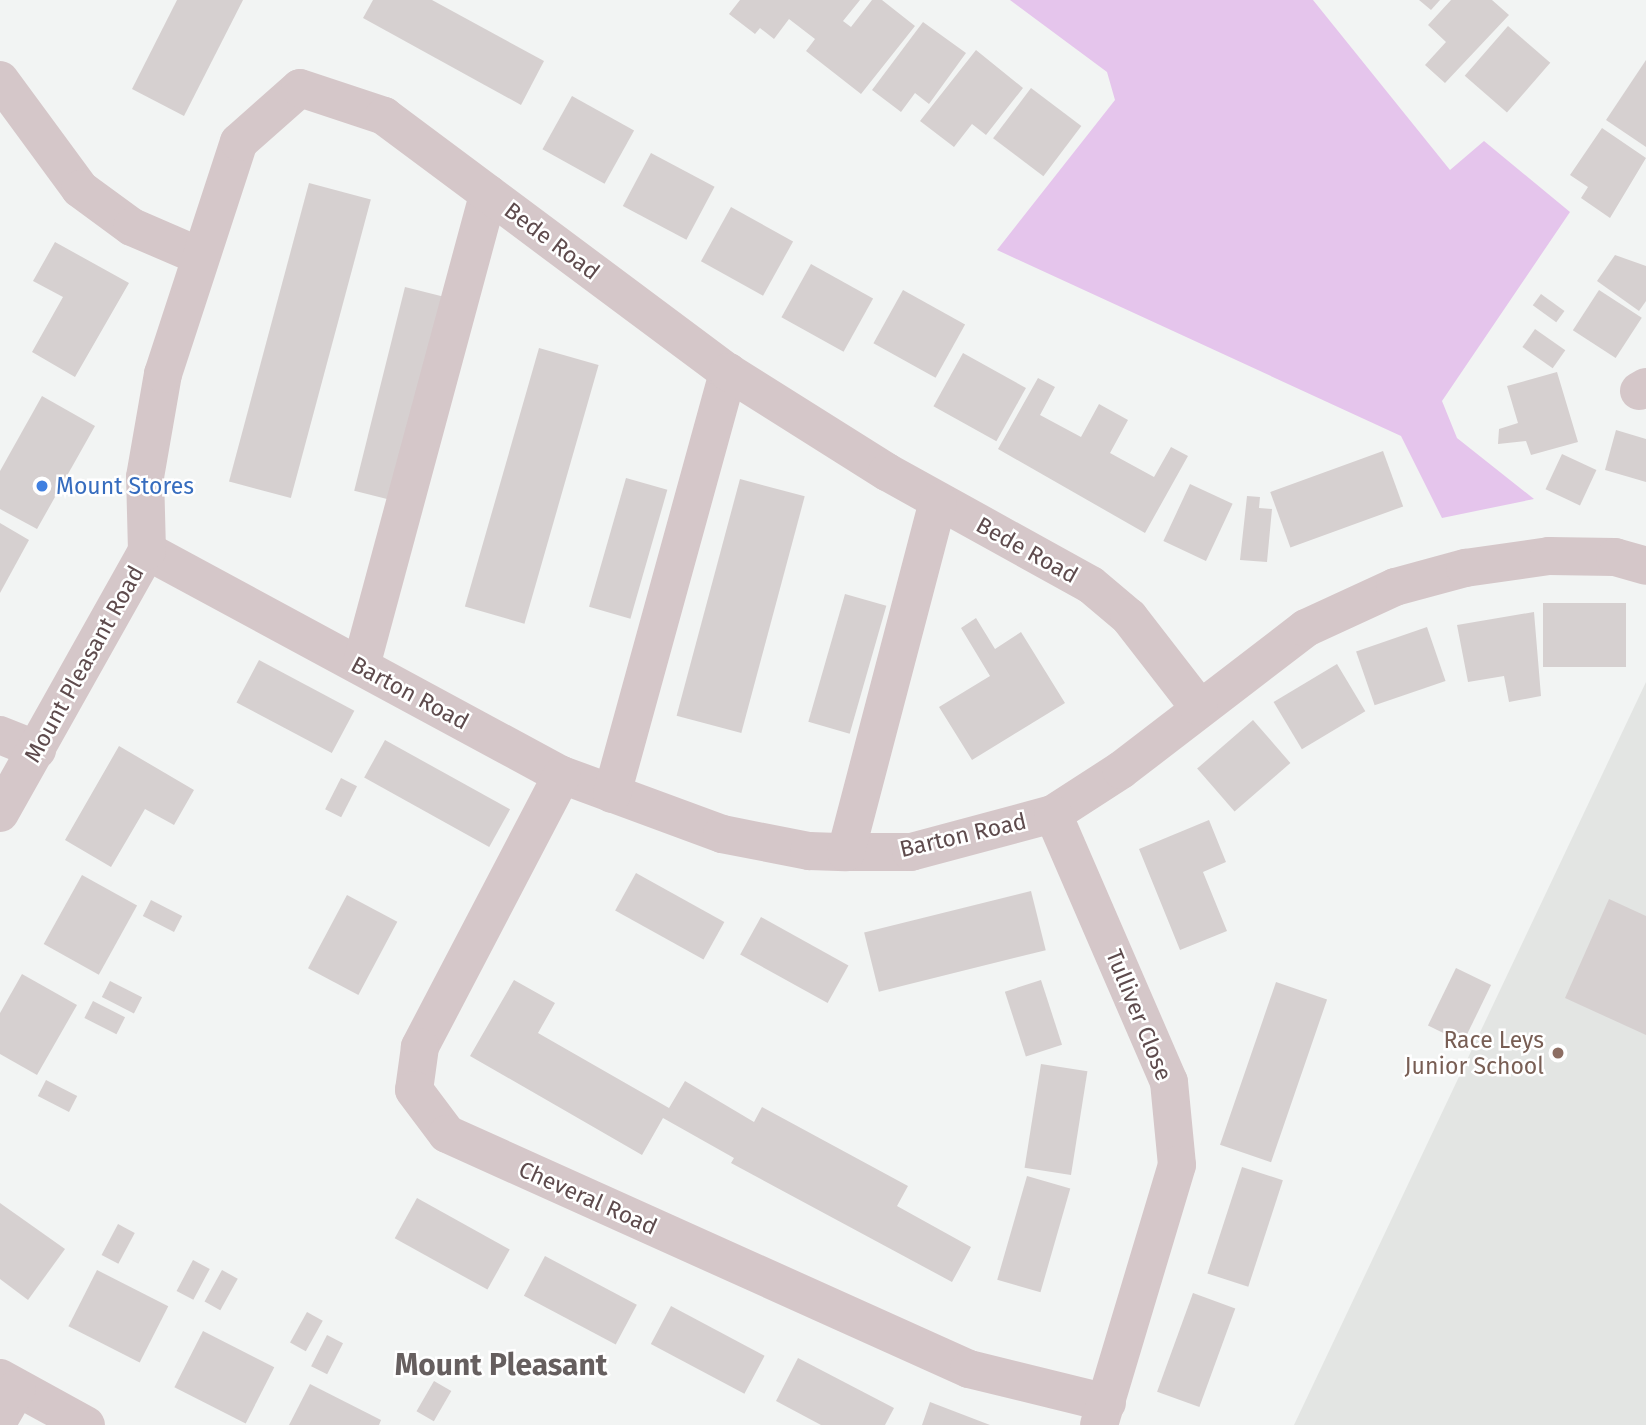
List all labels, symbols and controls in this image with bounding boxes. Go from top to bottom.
street label: Bede Road [499,196,605,286]
place label: Mount Stores [56,472,194,500]
marker: Mount Stores [34,478,50,494]
street label: Bede Road [971,511,1083,589]
street label: Mount Pleasant Road [18,561,150,767]
street label: Barton Road [346,650,474,736]
street label: Barton Road [897,807,1029,863]
street label: Tulliver Close [1100,945,1178,1085]
place label: Race Leys Junior School [1405,1026,1544,1080]
marker: Race Leys Junior School [1550,1045,1566,1061]
street label: Cheveral Road [515,1155,661,1241]
district label: Mount Pleasant [395,1347,607,1383]

